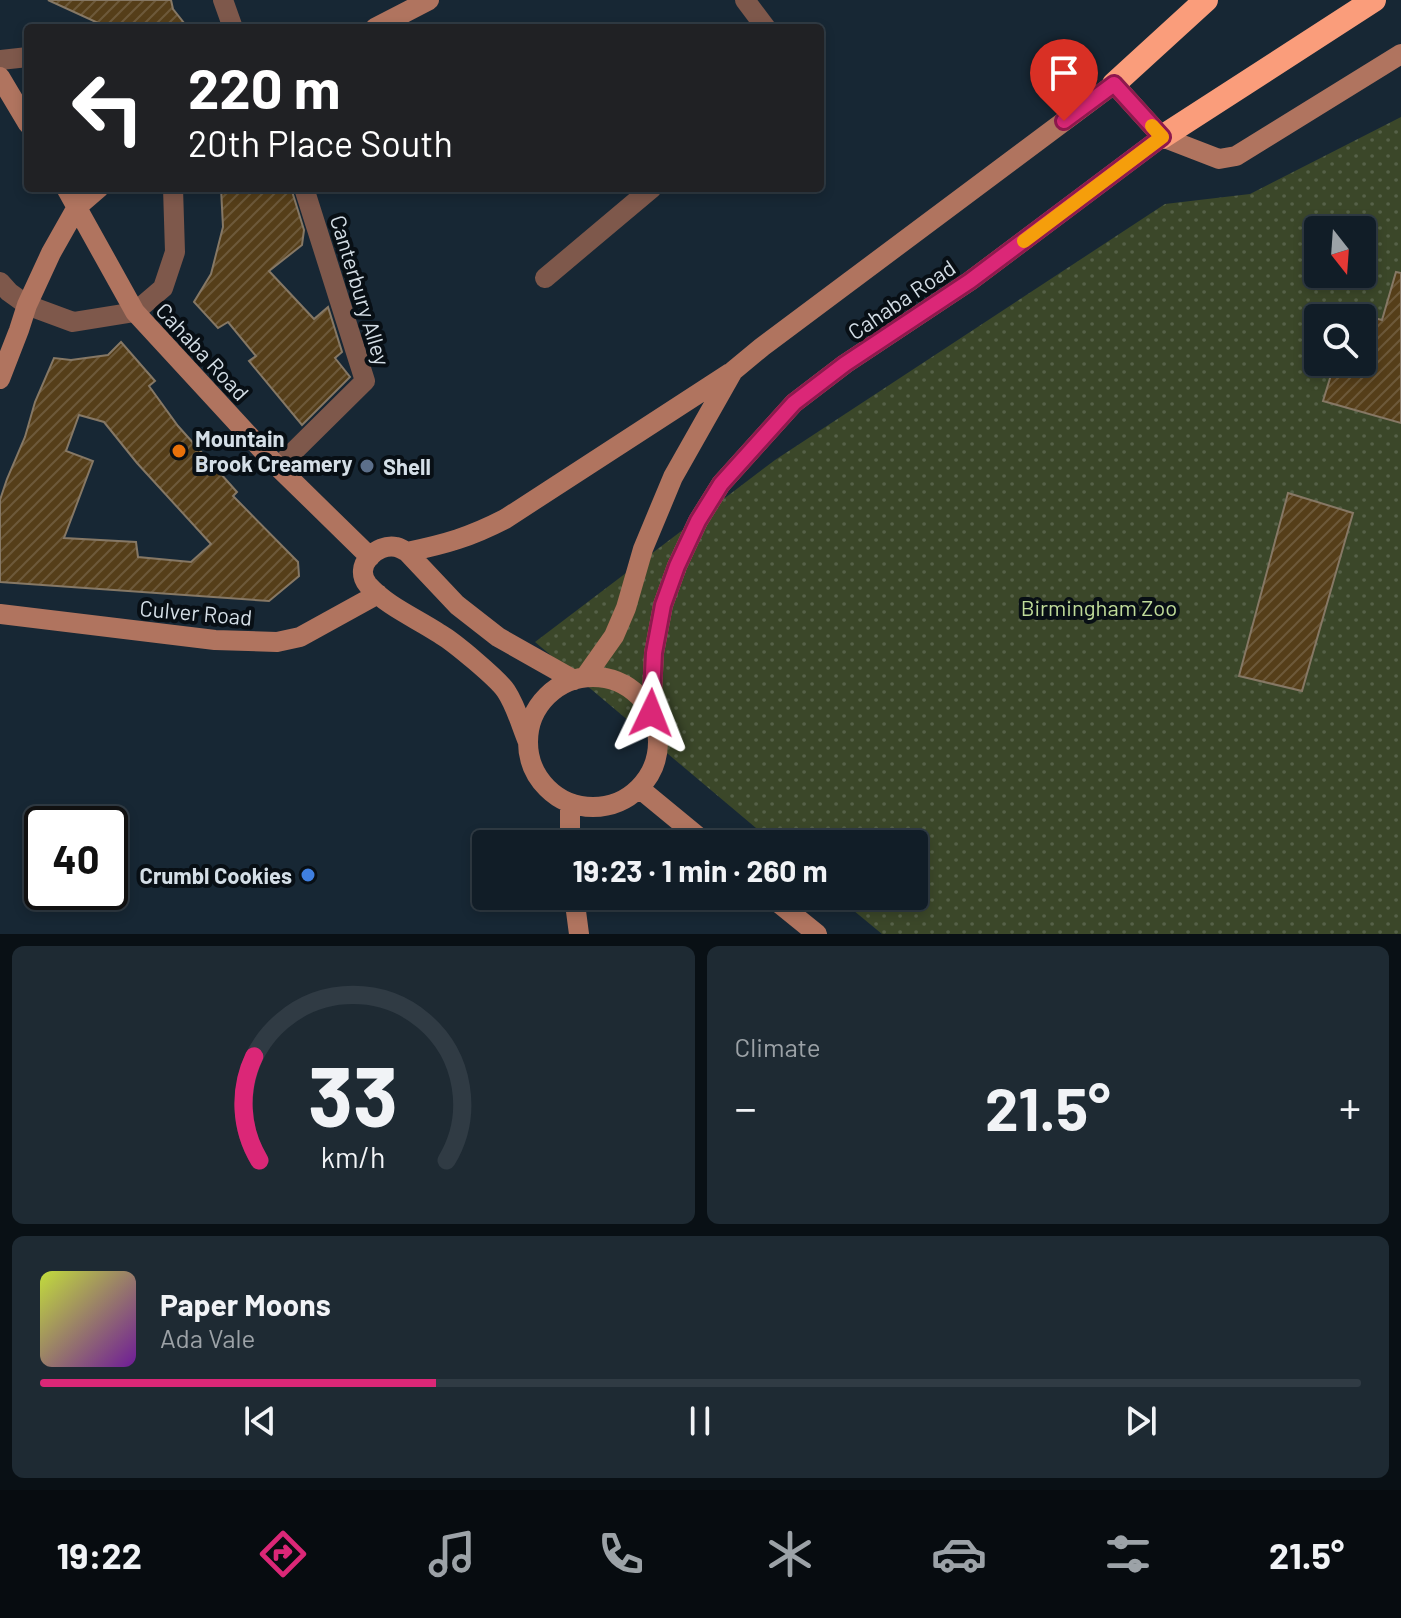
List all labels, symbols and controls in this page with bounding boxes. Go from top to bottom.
pin [1030,39,1098,121]
icon: arrive [1042,51,1086,95]
text: 220 m [188,53,341,120]
icon: left [56,56,160,160]
text: 20th Place South [188,121,453,164]
street label: Canterbury Alley [326,212,396,368]
north arrow [1304,216,1376,288]
map controls [1304,216,1376,376]
street label: Cahaba Road [842,254,960,344]
street label: Cahaba Road [151,297,255,405]
button: search [1304,304,1376,376]
place label: Mountain Brook Creamery [195,425,353,476]
marker: Mountain Brook Creamery [170,442,188,460]
place label: Shell [383,453,431,479]
marker: Shell [358,457,376,475]
street label: Culver Road [139,594,253,630]
park label: Birmingham Zoo [1021,594,1177,620]
position arrow [609,671,693,755]
speed limit sign: 40 [24,806,128,910]
text: 19:23 · 1 min · 260 m [573,852,827,888]
place label: Crumbl Cookies [140,862,292,888]
marker: Crumbl Cookies [299,866,317,884]
text: Climate [735,1031,821,1062]
text: 33 [308,1044,398,1144]
text: 21.5° [985,1071,1111,1143]
text: − [735,1080,757,1133]
text: + [1339,1080,1361,1133]
text: km/h [321,1139,386,1174]
text: Paper Moons [160,1286,331,1322]
text: Ada Vale [160,1322,255,1353]
icon: previous [238,1399,282,1443]
icon: pause [678,1399,722,1443]
icon: next [1119,1399,1163,1443]
icon: directions [255,1526,311,1582]
icon: music [424,1526,480,1582]
icon: phone [593,1526,649,1582]
icon: climate [762,1526,818,1582]
icon: car [931,1526,987,1582]
icon: filters [1100,1526,1156,1582]
text: 19:22 [57,1533,142,1576]
text: 21.5° [1269,1533,1344,1576]

